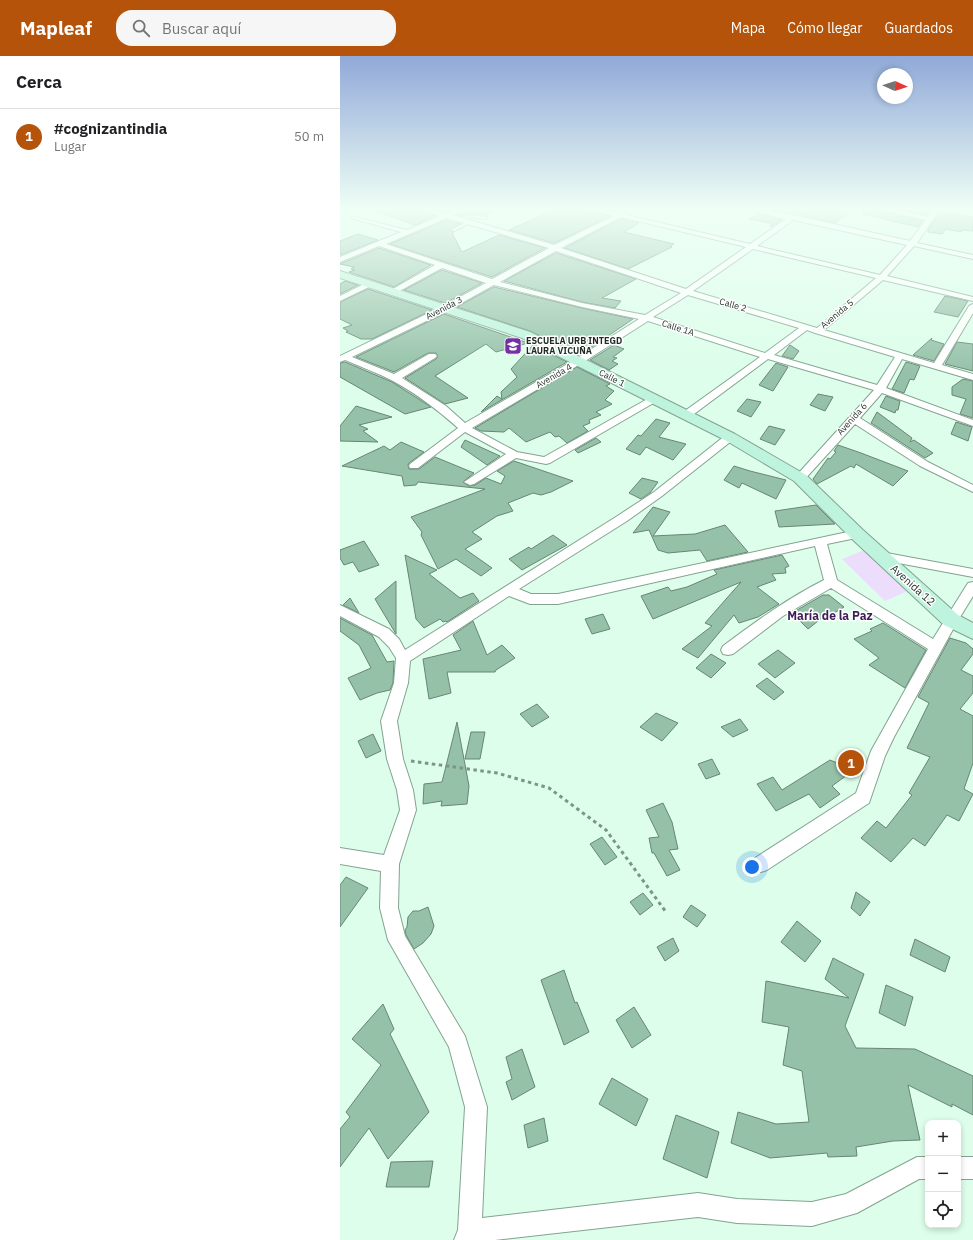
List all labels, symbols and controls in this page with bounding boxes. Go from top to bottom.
search box [116,10,396,46]
text: Mapleaf [20,16,92,40]
icon: search [130,17,152,39]
text: Buscar aquí [162,19,241,38]
text: Mapa [731,19,765,37]
text: Cómo llegar [787,19,862,37]
text: Guardados [884,19,953,37]
north arrow [877,68,913,104]
text: Cerca [16,71,62,93]
text: #cognizantindia [54,119,167,138]
text: 1 [25,128,33,145]
text: 50 m [294,128,324,145]
text: Lugar [54,138,86,155]
street label: Avenida 3 [424,294,464,321]
street label: Calle 2 [718,295,748,314]
street label: Avenida 5 [818,297,855,331]
street label: Calle 1A [661,317,696,338]
place label: ESCUELA URB INTEGD LAURA VICUÑA [526,335,622,356]
school or university icon: ESCUELA URB INTEGD LAURA VICUÑA [503,336,523,356]
street label: Avenida 4 [534,361,574,390]
street label: Calle 1 [597,366,627,389]
street label: Avenida 6 [834,400,869,437]
street label: Avenida 12 [888,561,938,609]
district label: María de la Paz [787,608,873,623]
pin: 1 [838,748,864,778]
your location [742,857,762,877]
map controls [925,1120,961,1228]
button: + [925,1120,961,1156]
button: − [925,1156,961,1192]
button: locate [925,1192,961,1228]

